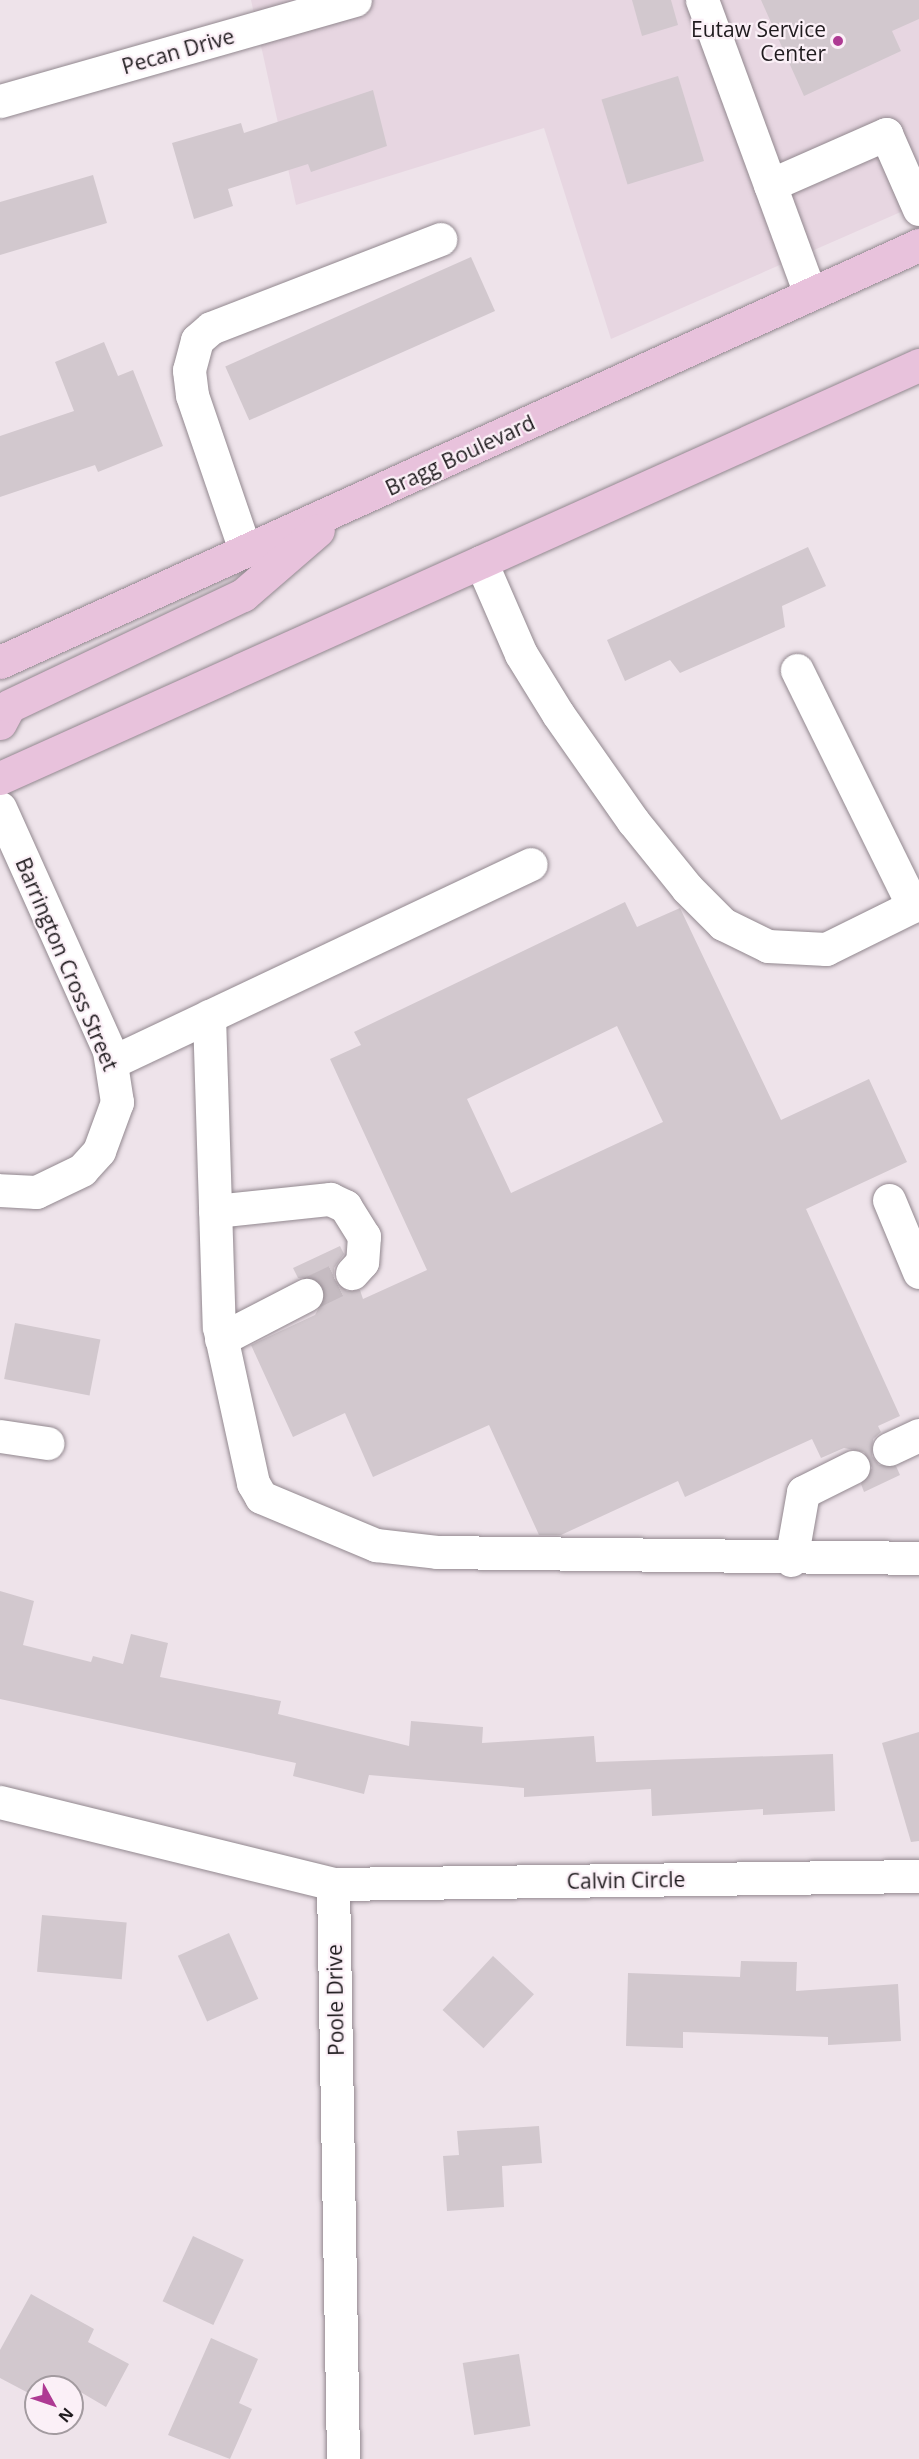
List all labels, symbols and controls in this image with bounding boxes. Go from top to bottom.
place label: Eutaw Service Center [691,16,826,66]
street label: Pecan Drive [119,23,237,79]
marker: Eutaw Service Center [831,34,845,48]
street label: Bragg Boulevard [381,409,539,501]
street label: Barrington Cross Street [11,854,123,1074]
street label: Calvin Circle [566,1866,686,1894]
street label: Poole Drive [321,1944,349,2056]
north arrow [24,2375,84,2435]
text: N [54,2403,79,2427]

